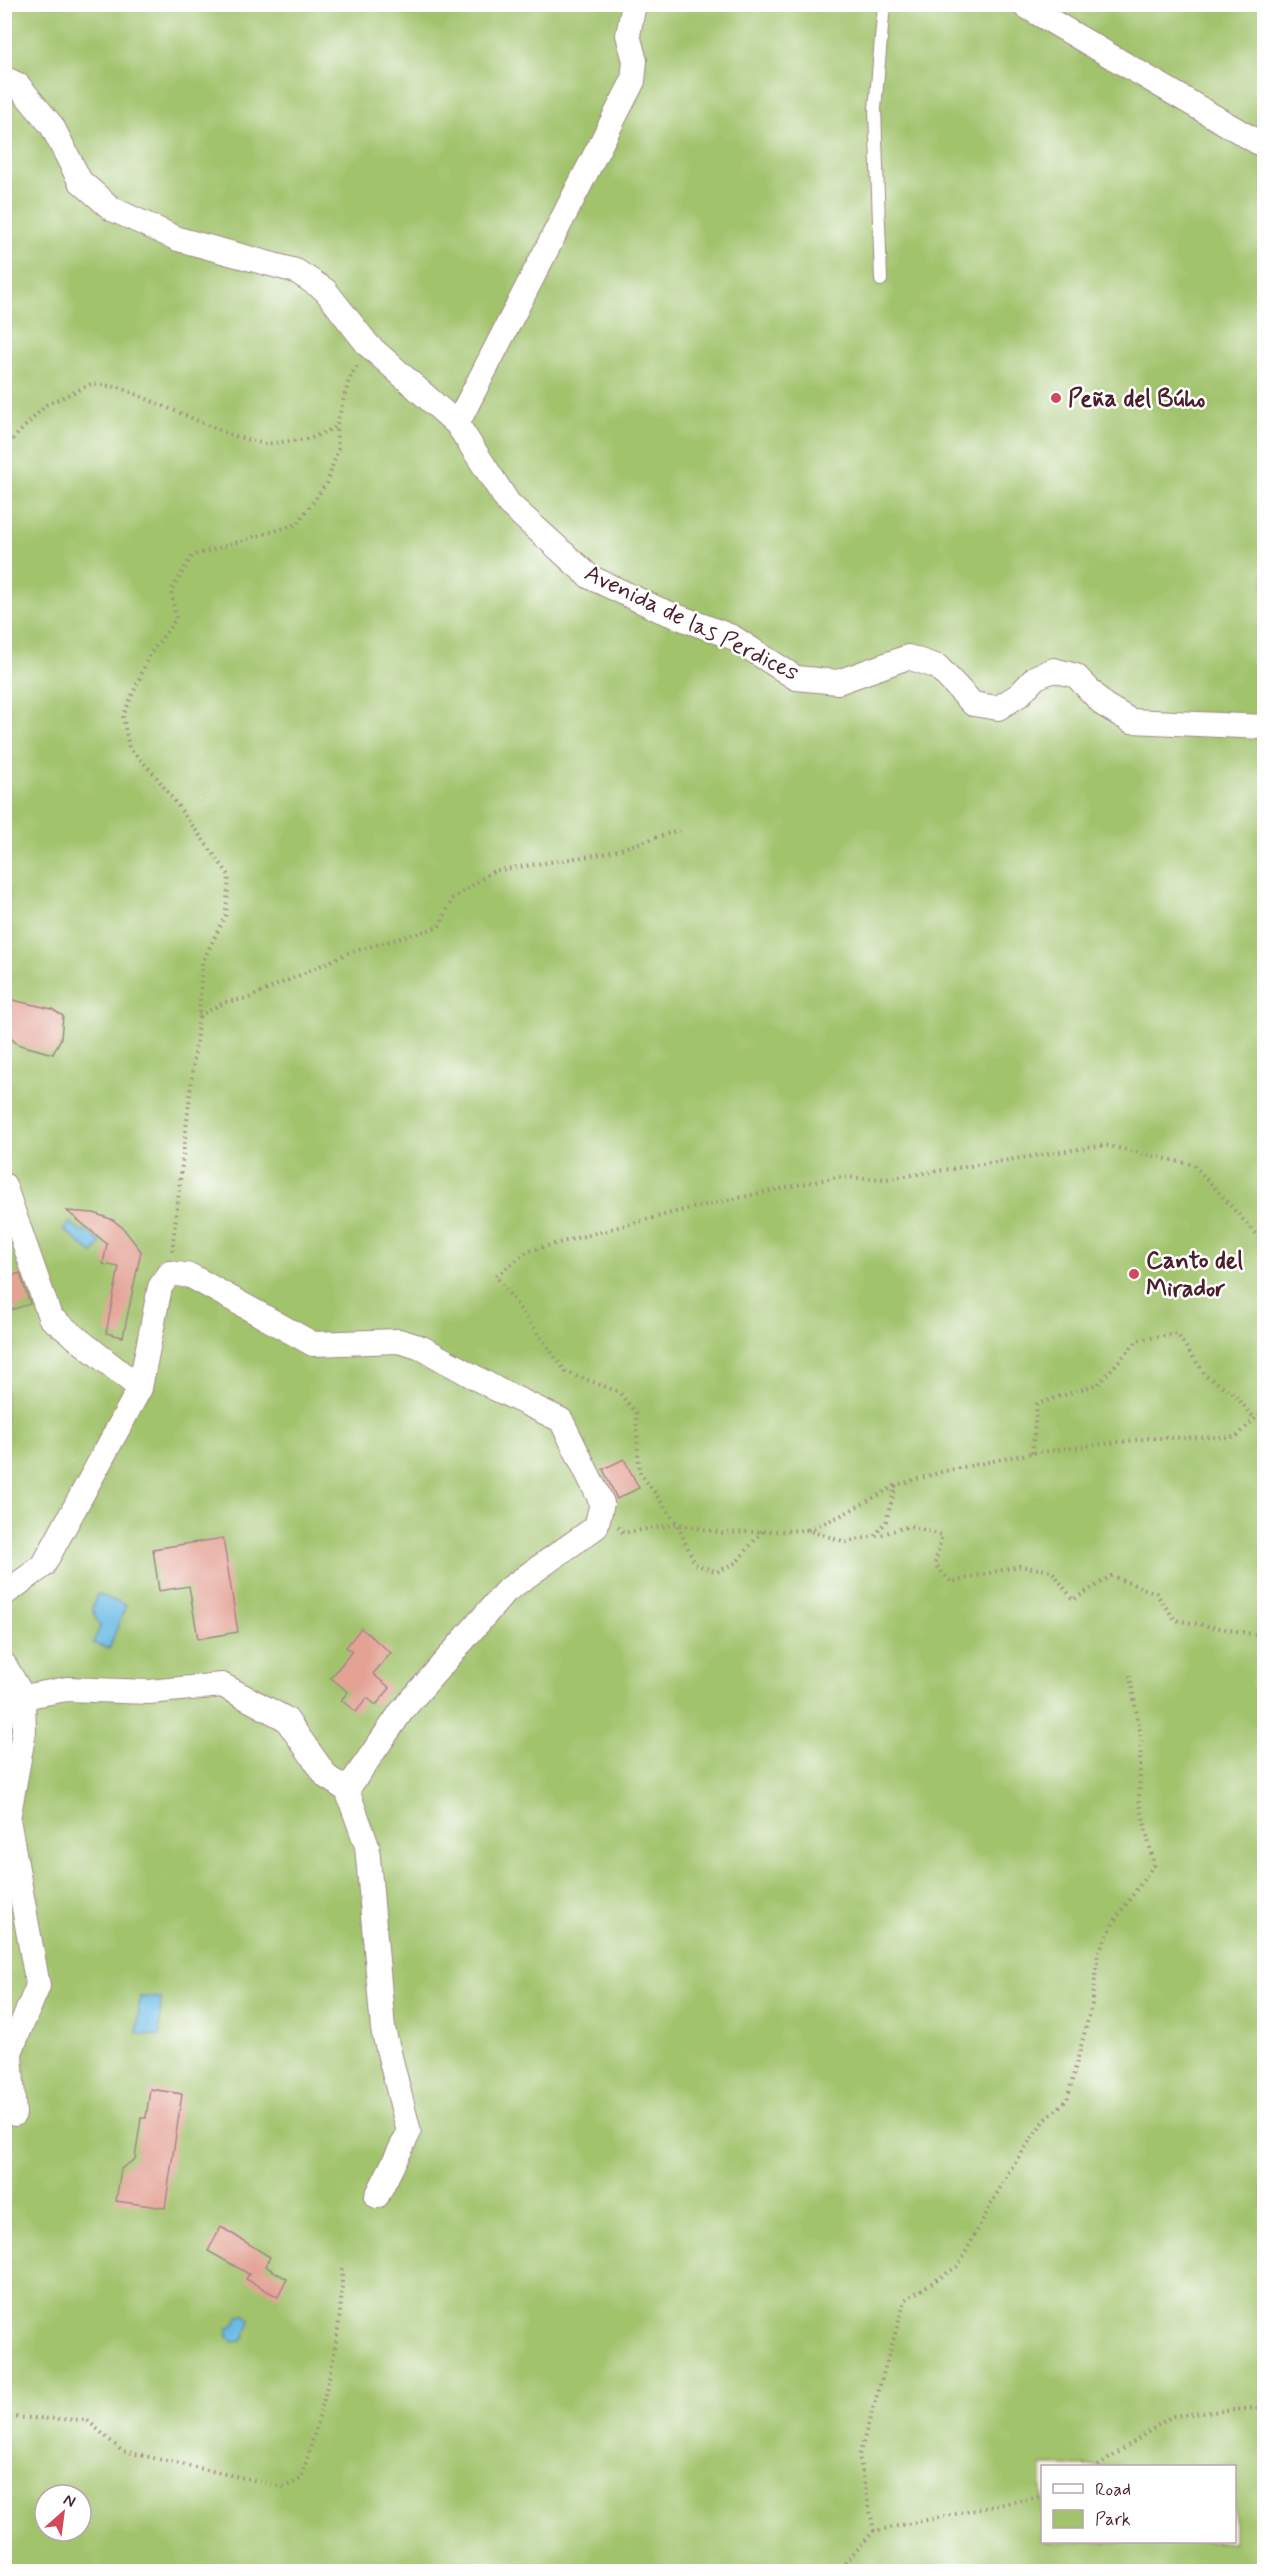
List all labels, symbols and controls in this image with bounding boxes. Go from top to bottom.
place label: Peña del Búho [1068,384,1205,415]
marker: Peña del Búho [1049,391,1063,405]
street label: Avenida de las Perdices [579,558,804,689]
place label: Canto del Mirador [1146,1246,1243,1305]
marker: Canto del Mirador [1127,1267,1141,1281]
legend [1041,2465,1236,2543]
text: Road [1095,2478,1131,2502]
north arrow [33,2483,93,2543]
text: N [60,2489,79,2513]
text: Park [1095,2508,1131,2532]

